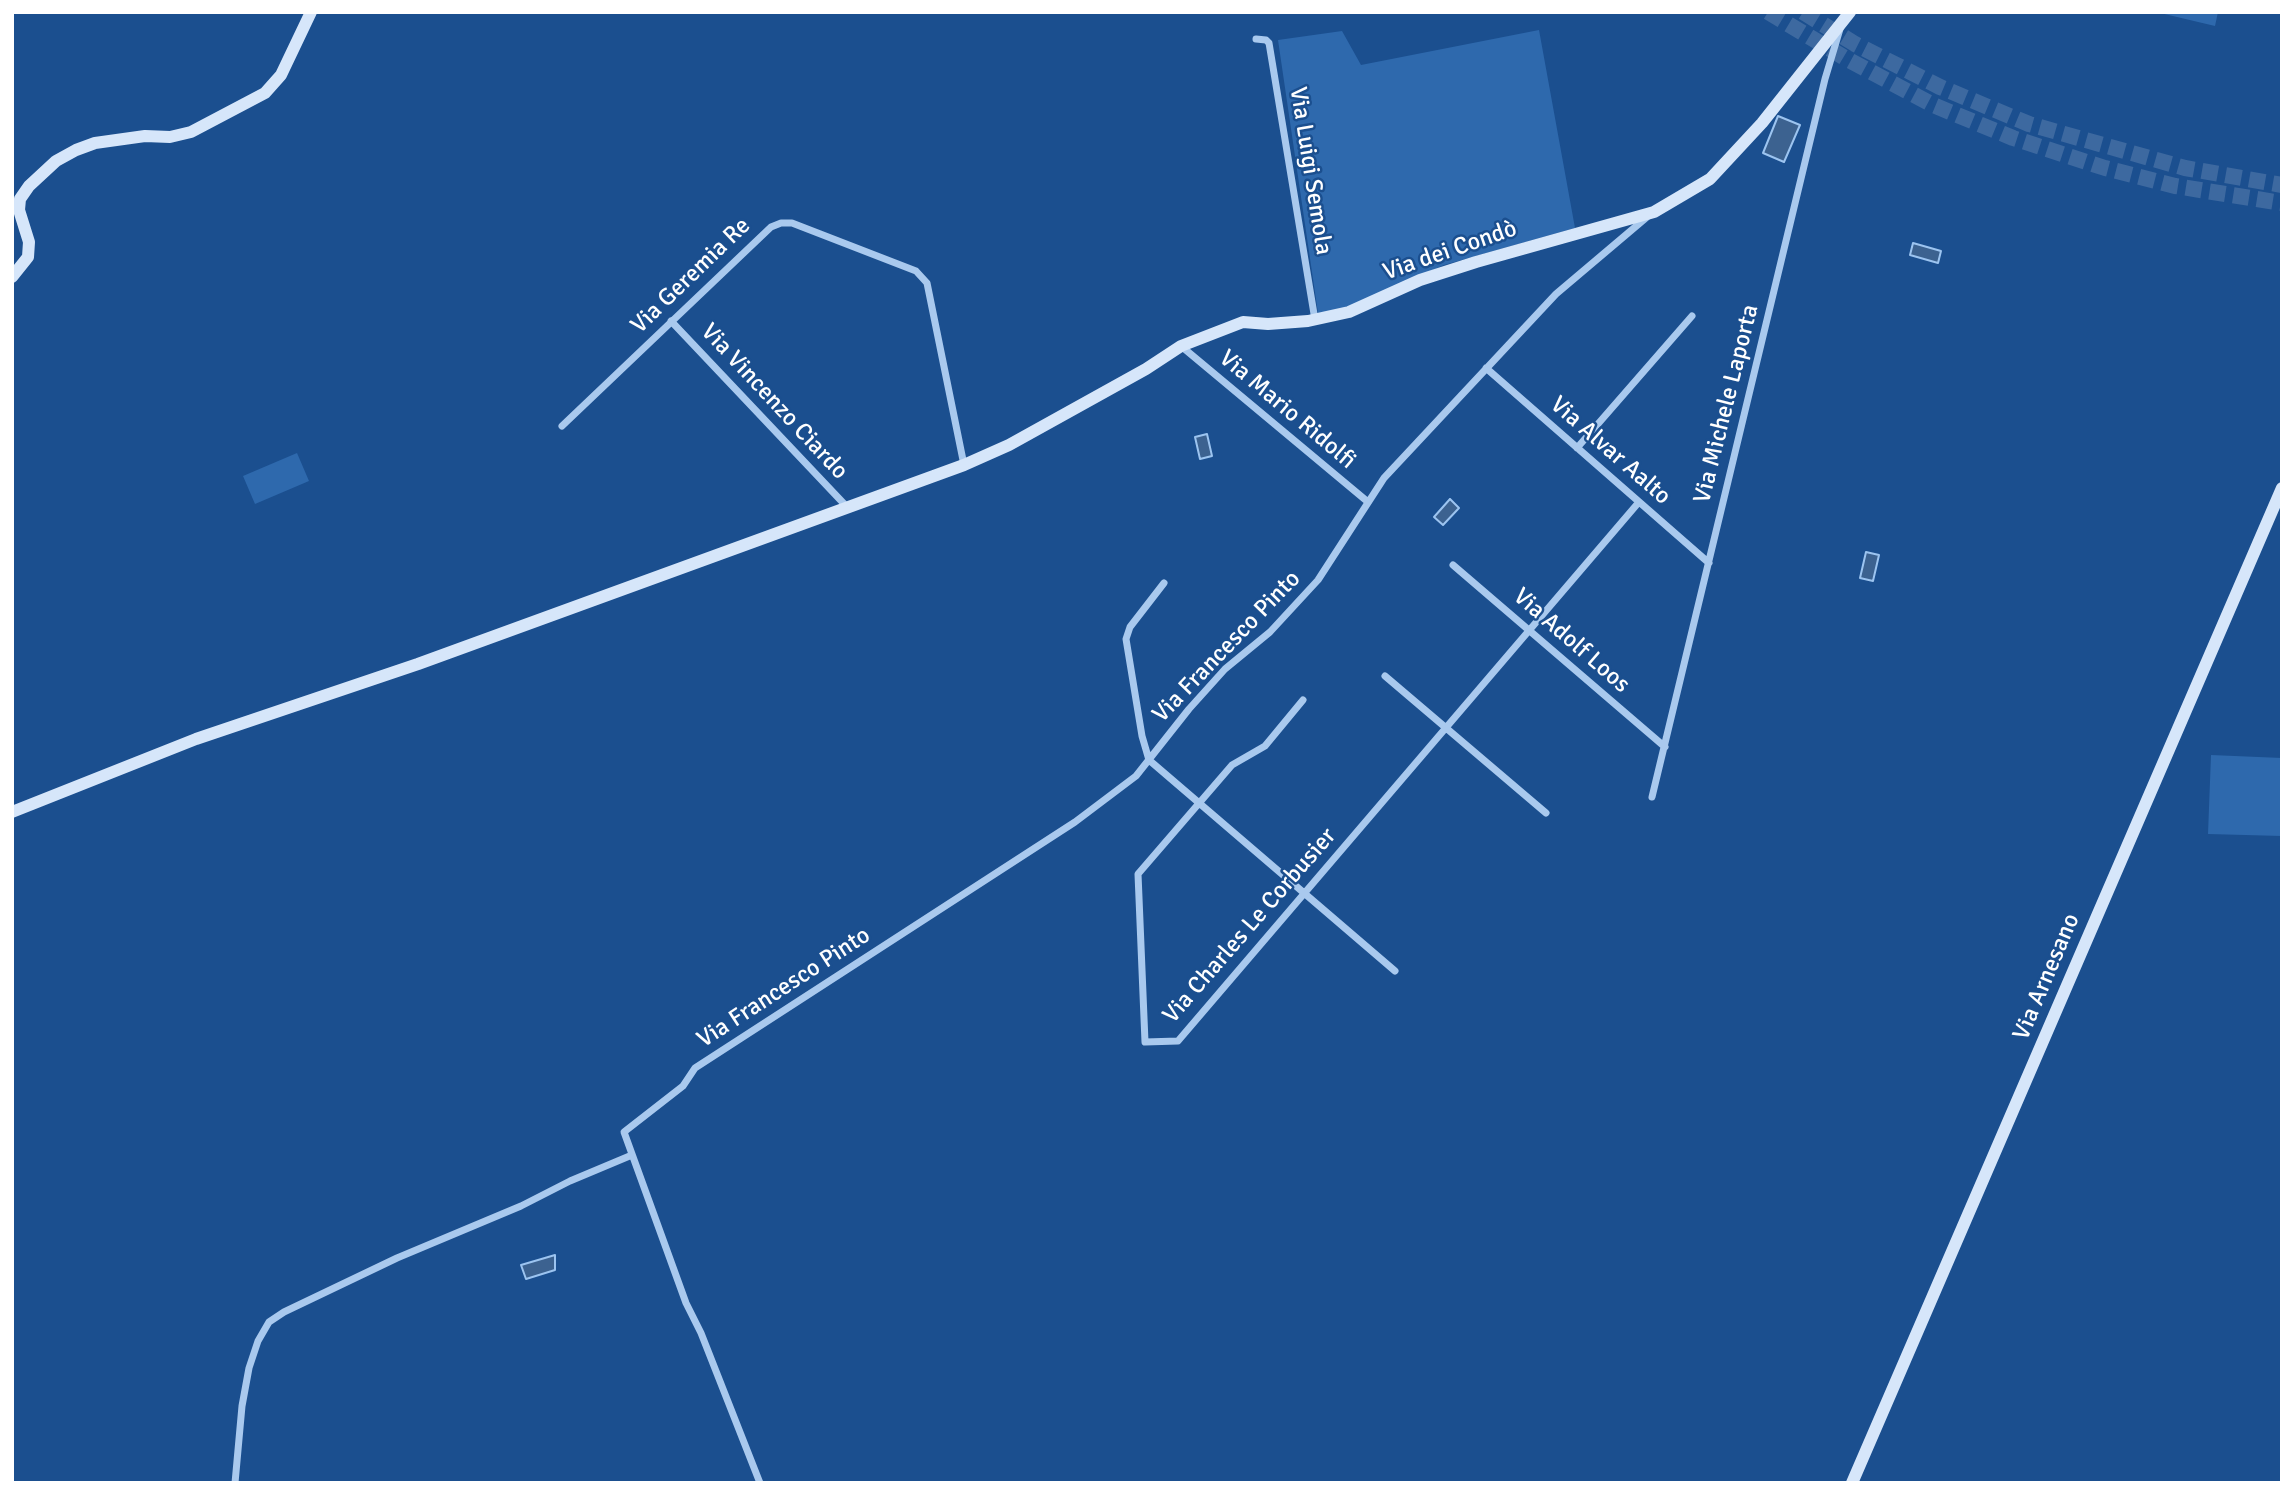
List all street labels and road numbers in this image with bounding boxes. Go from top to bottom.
street label: Via Luigi Semola [1282,85,1338,257]
street label: Via Geremia Re [625,212,757,340]
street label: Via dei Condò [1379,215,1521,287]
street label: Via Michele Laporta [1688,302,1766,506]
street label: Via Vincenzo Ciardo [694,318,854,486]
street label: Via Mario Ridolfi [1213,344,1361,476]
street label: Via Alvar Aalto [1544,391,1676,511]
street label: Via Francesco Pinto [1147,565,1307,729]
street label: Via Adolf Loos [1507,583,1635,699]
street label: Via Charles Le Corbusier [1157,822,1343,1030]
street label: Via Arnesano [2007,909,2087,1045]
street label: Via Francesco Pinto [692,921,876,1055]

